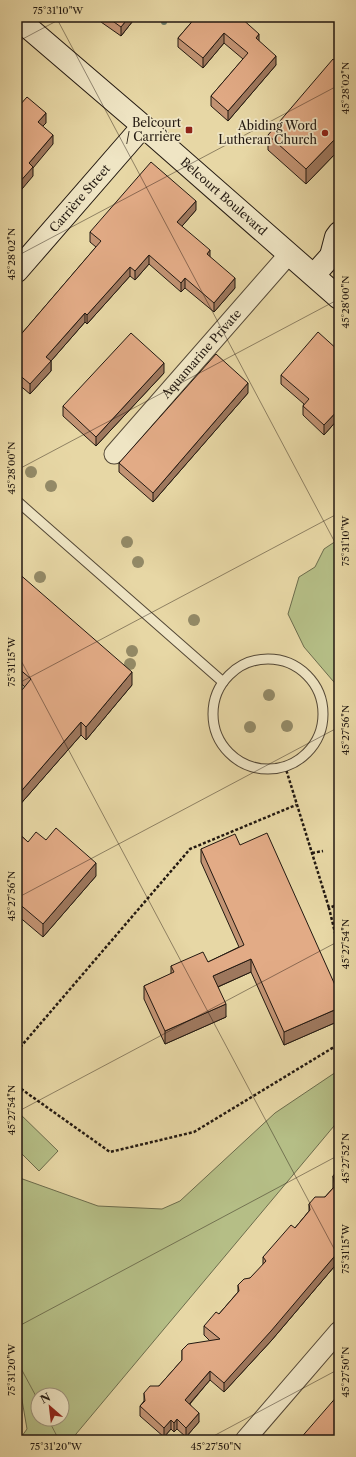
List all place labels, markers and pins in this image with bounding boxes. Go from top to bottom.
place label: Belcourt / Carrière [126,115,182,144]
place label: Abiding Word Lutheran Church [218,118,318,147]
marker: Belcourt / Carrière [184,125,194,135]
marker: Abiding Word Lutheran Church [320,128,330,138]

